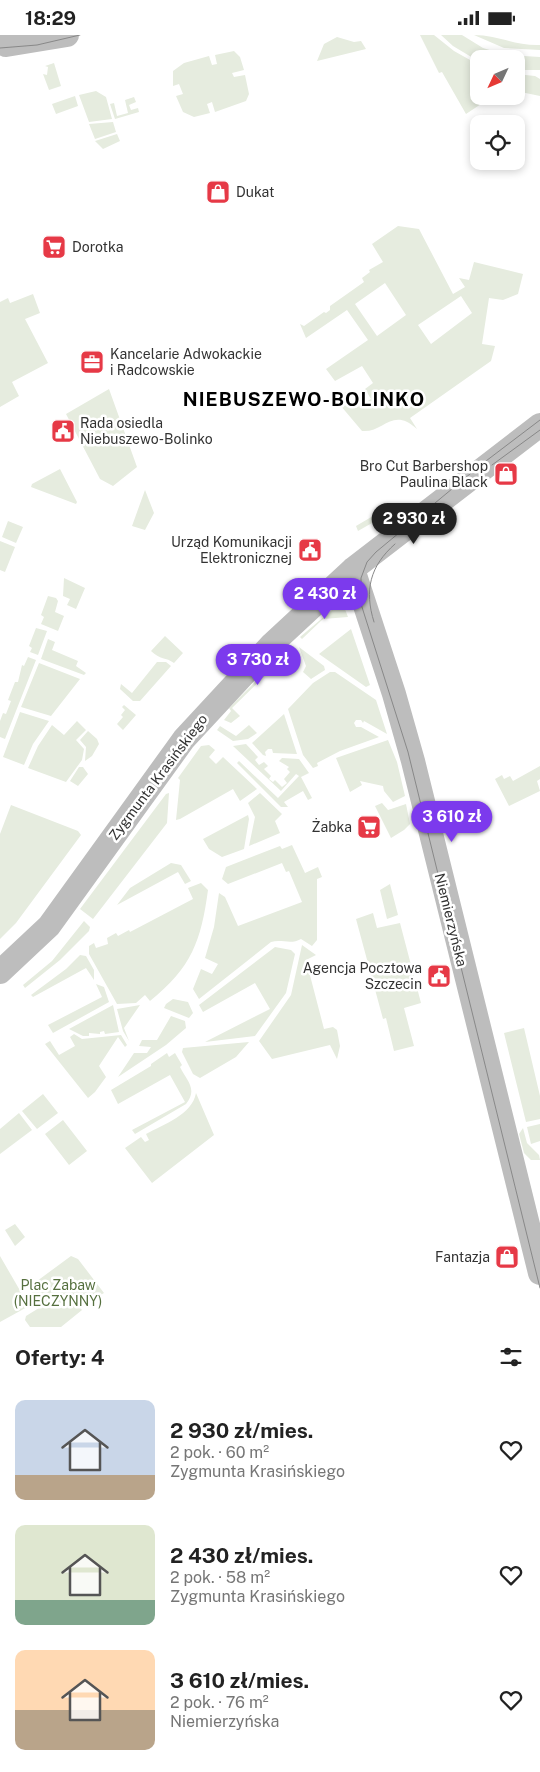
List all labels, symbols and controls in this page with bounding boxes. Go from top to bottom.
text: 18:29 [25,7,76,29]
north arrow [470,50,525,105]
map controls [470,50,525,170]
button: locate [470,115,525,170]
shop icon: Dukat [205,179,231,205]
place label: Dukat [236,184,275,200]
supermarket icon: Dorotka [41,234,67,260]
place label: Dorotka [72,239,123,255]
place label: Kancelarie Adwokackie i Radcowskie [110,346,262,378]
office icon: Kancelarie Adwokackie i Radcowskie [79,349,105,375]
district label: NIEBUSZEWO-BOLINKO [183,388,425,410]
place label: Rada osiedla Niebuszewo-Bolinko [80,415,213,447]
public building icon: Rada osiedla Niebuszewo-Bolinko [50,418,76,444]
place label: Bro Cut Barbershop Paulina Black [360,458,488,490]
shop icon: Bro Cut Barbershop Paulina Black [493,461,519,487]
pin: 2 930 zł [362,503,466,545]
text: 2 930 zł [383,509,445,528]
place label: Urząd Komunikacji Elektronicznej [171,534,292,566]
public building icon: Urząd Komunikacji Elektronicznej [297,537,323,563]
pin: 2 430 zł [273,577,377,620]
text: 2 430 zł [294,584,356,603]
pin: 3 730 zł [206,643,310,686]
text: 3 730 zł [227,650,289,669]
street label: Zygmunta Krasińskiego [106,711,211,843]
pin: 3 610 zł [400,801,504,843]
text: 3 610 zł [422,807,482,826]
supermarket icon: Żabka [356,814,382,840]
place label: Żabka [312,817,352,835]
street label: Niemierzyńska [432,872,470,968]
place label: Agencja Pocztowa Szczecin [303,960,422,992]
public building icon: Agencja Pocztowa Szczecin [426,963,452,989]
shop icon: Fantazja [494,1244,520,1270]
place label: Fantazja [435,1249,490,1265]
park label: Plac Zabaw (NIECZYNNY) [14,1277,102,1309]
icon: filters [497,1343,525,1371]
text: Oferty: 4 [15,1345,105,1370]
text: 2 930 zł/mies. [170,1418,313,1443]
icon: home [55,1420,115,1480]
icon: heart [497,1436,525,1464]
text: 2 pok. · 60 m² [170,1443,269,1462]
text: Zygmunta Krasińskiego [170,1462,345,1481]
text: 2 430 zł/mies. [170,1543,313,1568]
icon: home [55,1545,115,1605]
icon: heart [497,1561,525,1589]
text: 2 pok. · 58 m² [170,1568,270,1587]
text: Zygmunta Krasińskiego [170,1587,345,1606]
text: 3 610 zł/mies. [170,1668,309,1693]
icon: home [55,1670,115,1730]
icon: heart [497,1686,525,1714]
text: 2 pok. · 76 m² [170,1693,269,1712]
text: Niemierzyńska [170,1712,279,1731]

